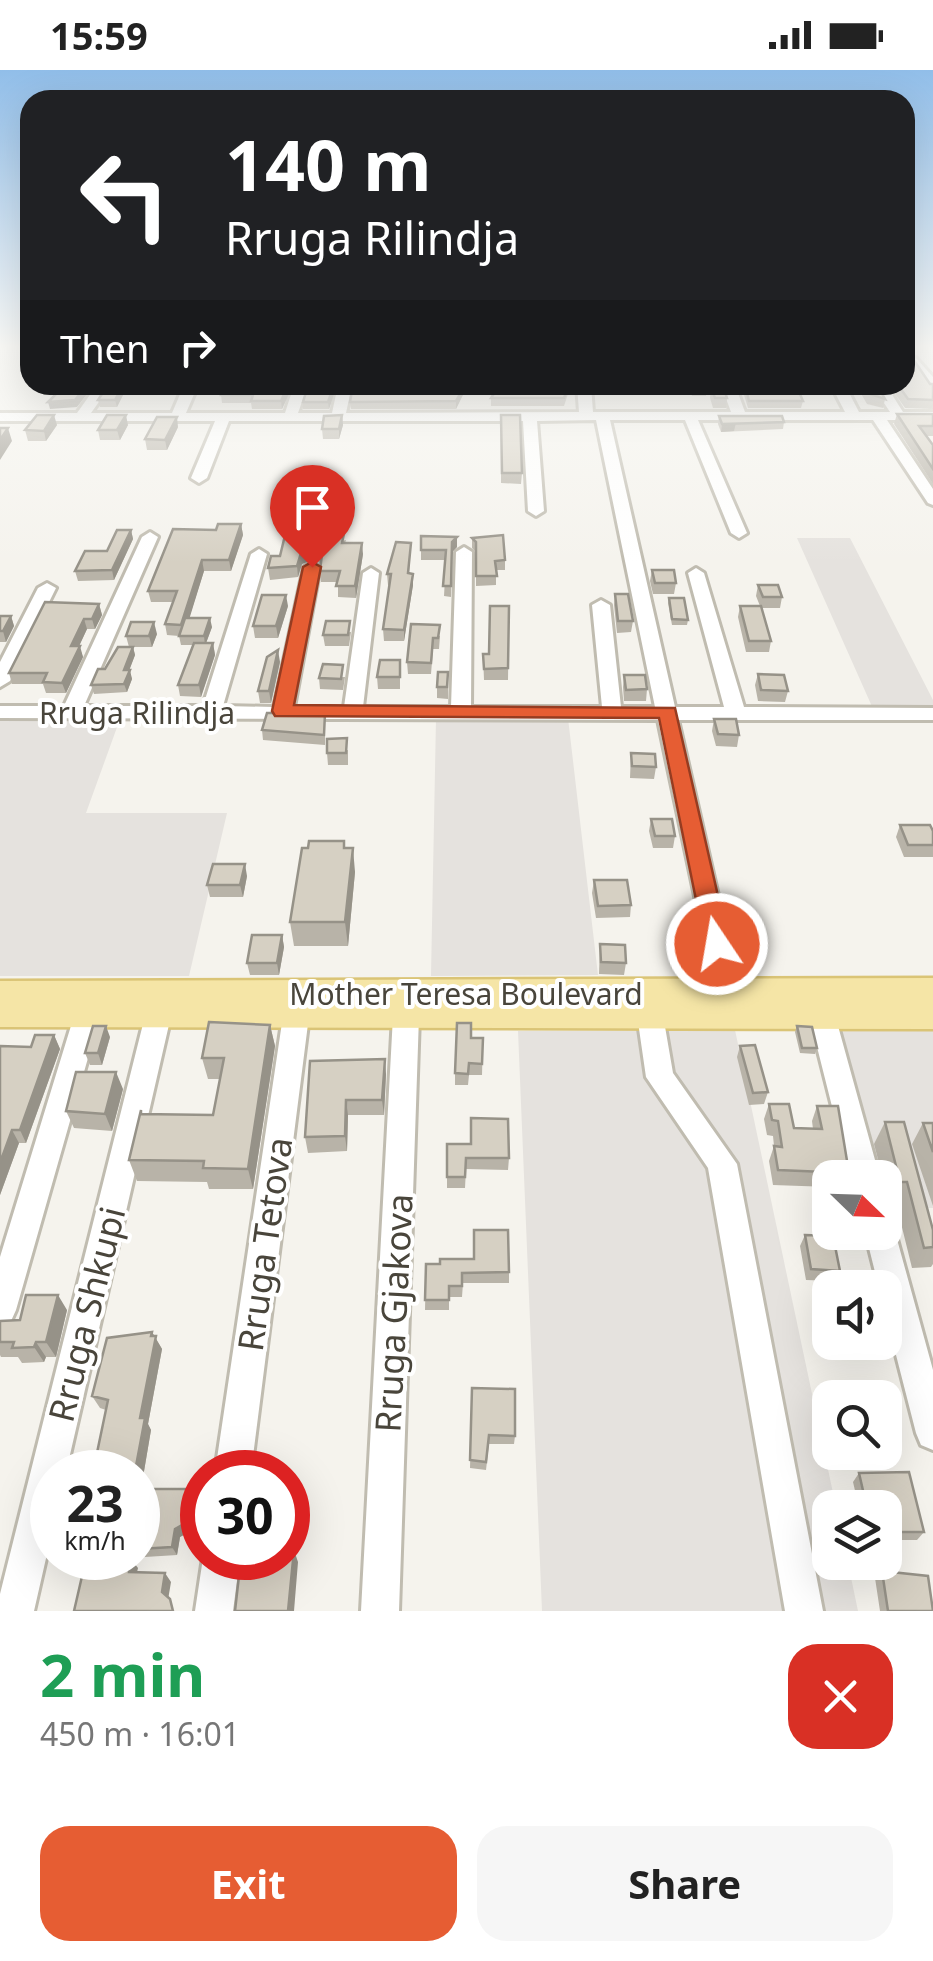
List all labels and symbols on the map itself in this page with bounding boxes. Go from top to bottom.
pin [270,465,355,568]
street label: Rruga Rilindja [39,692,235,733]
position arrow [665,892,769,996]
street label: Mother Teresa Boulevard [289,973,643,1014]
street label: Rruga Tetova [226,1134,302,1354]
north arrow [812,1160,902,1250]
street label: Rruga Gjakova [363,1193,423,1433]
street label: Rruga Shkupi [37,1202,135,1426]
speed limit sign: 30 [180,1450,310,1580]

